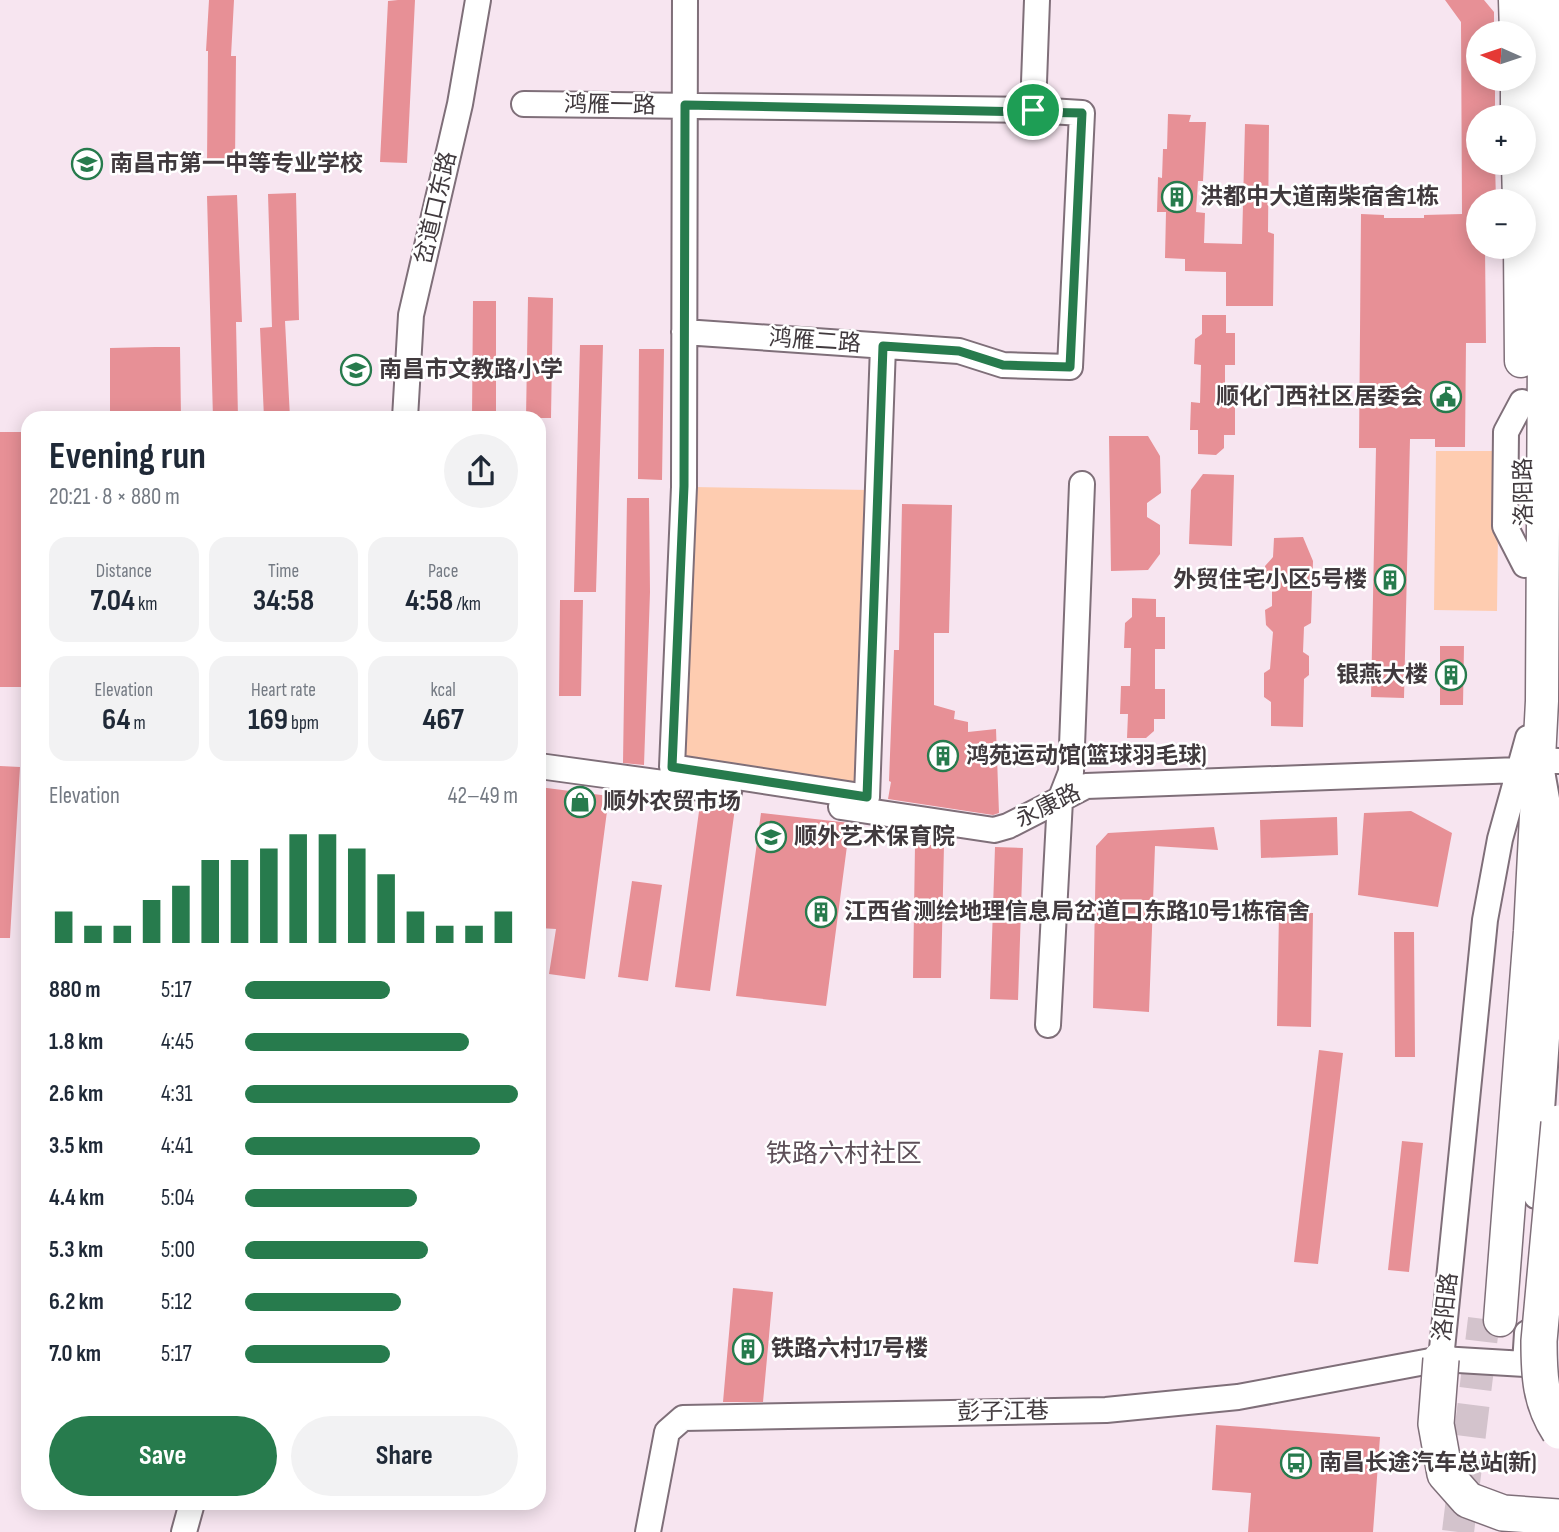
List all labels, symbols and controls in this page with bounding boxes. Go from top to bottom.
north arrow [1466,21,1536,91]
map controls [1466,21,1536,259]
pin [1003,80,1063,140]
street label: 鸿雁一路 [564,90,656,120]
icon: arrive [1014,91,1052,129]
button: + [1466,105,1536,175]
school or university icon: 南昌市第一中等专业学校 [70,147,104,181]
street label: 岔道口东路 [409,149,463,267]
place label: 南昌市第一中等专业学校 [110,150,363,178]
building icon: 洪都中大道南柴宿舍1栋 [1160,180,1194,214]
place label: 洪都中大道南柴宿舍1栋 [1200,183,1439,211]
button: − [1466,189,1536,259]
street label: 鸿雁二路 [768,324,862,358]
school or university icon: 南昌市文教路小学 [339,353,373,387]
place label: 南昌市文教路小学 [379,356,563,384]
public building icon: 顺化门西社区居委会 [1429,380,1463,414]
place label: 顺化门西社区居委会 [1216,383,1423,411]
text: Evening run [49,434,206,479]
button: share [444,434,518,508]
street label: 洛阳路 [1509,457,1539,527]
text: 20:21 · 8 × 880 m [49,483,180,511]
text: Distance [96,560,152,583]
text: Time [268,560,299,583]
text: Pace [428,560,458,583]
building icon: 外贸住宅小区5号楼 [1373,563,1407,597]
place label: 外贸住宅小区5号楼 [1173,566,1367,594]
text: 7.04 [90,583,135,619]
text: 34:58 [253,583,314,619]
text: 4:58 [405,583,453,619]
text: km [135,593,157,616]
text: /km [453,593,481,616]
building icon: 银燕大楼 [1434,658,1468,692]
place label: 银燕大楼 [1336,661,1428,689]
text: Elevation [95,679,153,702]
text: Heart rate [251,679,316,702]
text: kcal [431,679,456,702]
text: 64 [102,702,130,738]
text: 169 [248,702,288,738]
text: 467 [423,702,464,738]
text: m [130,712,146,735]
text: bpm [288,712,319,735]
building icon: 鸿苑运动馆(篮球羽毛球) [926,739,960,773]
place label: 鸿苑运动馆(篮球羽毛球) [966,742,1207,770]
street label: 永康路 [1011,778,1085,834]
text: Elevation [49,782,120,810]
text: 42–49 m [448,782,518,810]
shop icon: 顺外农贸市场 [563,785,597,819]
place label: 顺外农贸市场 [603,788,741,816]
school or university icon: 顺外艺术保育院 [754,820,788,854]
place label: 顺外艺术保育院 [794,823,955,851]
building icon: 江西省测绘地理信息局岔道口东路10号1栋宿舍 [804,895,838,929]
place label: 江西省测绘地理信息局岔道口东路10号1栋宿舍 [844,898,1310,926]
text: 880 m [49,976,101,1004]
text: 5:17 [161,976,192,1004]
text: 1.8 km [49,1028,103,1056]
text: 4:45 [161,1028,194,1056]
text: 2.6 km [49,1080,103,1108]
text: 4:31 [161,1080,193,1108]
text: 3.5 km [49,1132,103,1160]
text: 4:41 [161,1132,193,1160]
district label: 铁路六村社区 [766,1139,922,1170]
text: 4.4 km [49,1184,104,1212]
text: 5:04 [161,1184,194,1212]
text: 5.3 km [49,1236,103,1264]
text: 5:00 [161,1236,195,1264]
street label: 洛阳路 [1428,1271,1464,1343]
text: 6.2 km [49,1288,104,1316]
text: 5:12 [161,1288,192,1316]
building icon: 铁路六村17号楼 [731,1332,765,1366]
place label: 铁路六村17号楼 [771,1335,928,1363]
text: 7.0 km [49,1340,101,1368]
text: 5:17 [161,1340,192,1368]
street label: 彭子江巷 [957,1397,1049,1427]
button: Save [49,1416,277,1496]
button: Share [291,1416,518,1496]
bus stop icon: 南昌长途汽车总站(新) [1279,1446,1313,1480]
place label: 南昌长途汽车总站(新) [1319,1449,1537,1477]

